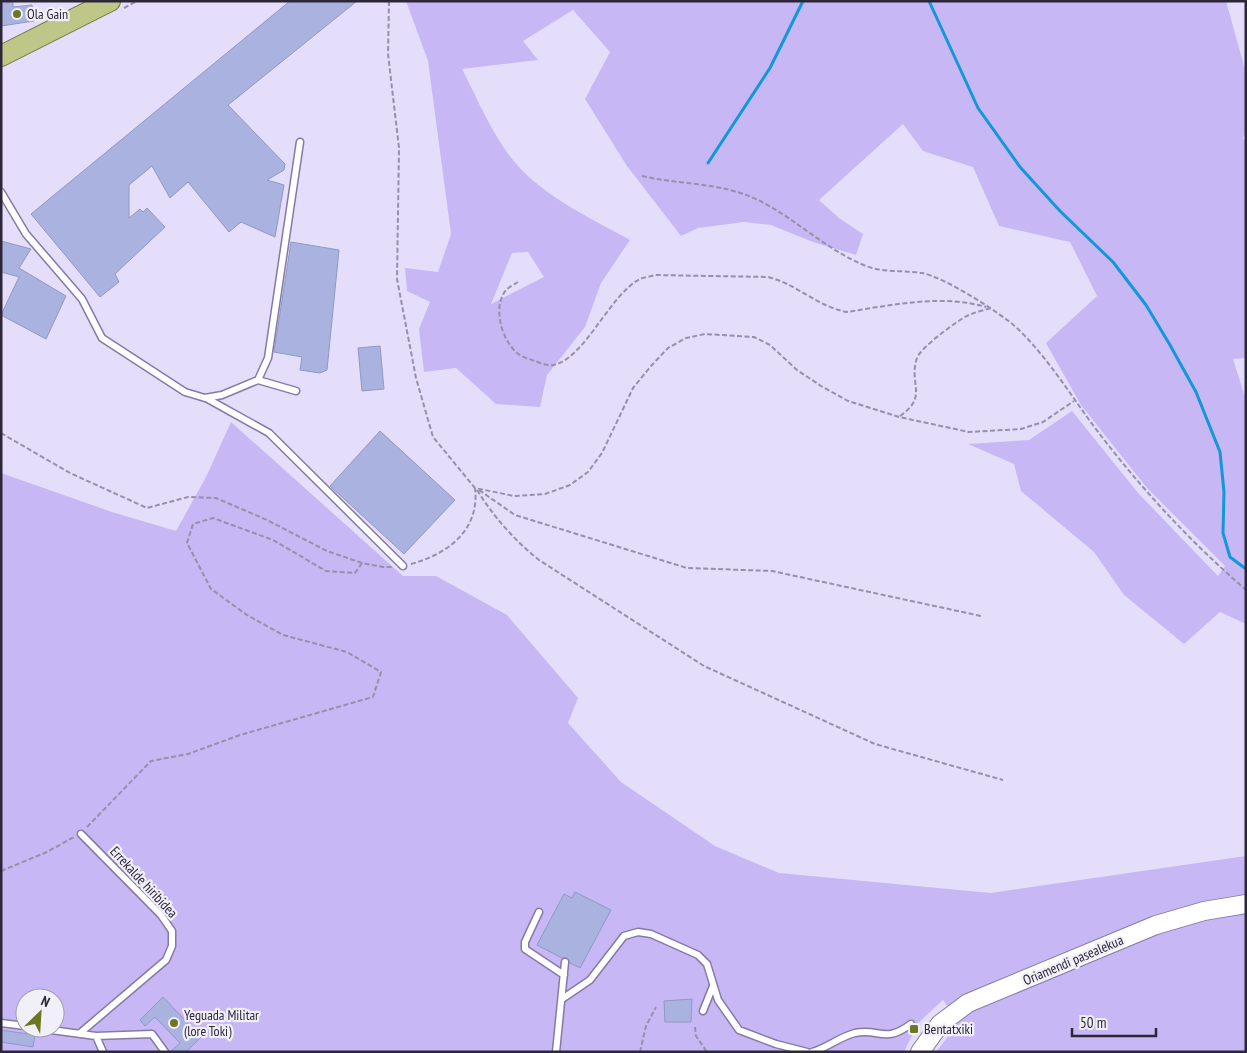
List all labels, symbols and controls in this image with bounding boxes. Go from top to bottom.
place label: Ola Gain [27,5,68,23]
marker: Ola Gain [11,8,23,20]
street label: Errekalde hiribidea [106,843,182,921]
street label: Oriamendi pasealekua [1020,931,1126,989]
north arrow [15,988,65,1038]
text: N [38,991,53,1011]
place label: Yeguada Militar (lore Toki) [184,1006,259,1040]
scale bar [1072,1006,1156,1038]
text: 50 m [1080,1013,1106,1032]
marker: Yeguada Militar (lore Toki) [168,1017,180,1029]
place label: Bentatxiki [924,1020,973,1038]
marker: Bentatxiki [908,1023,920,1035]

